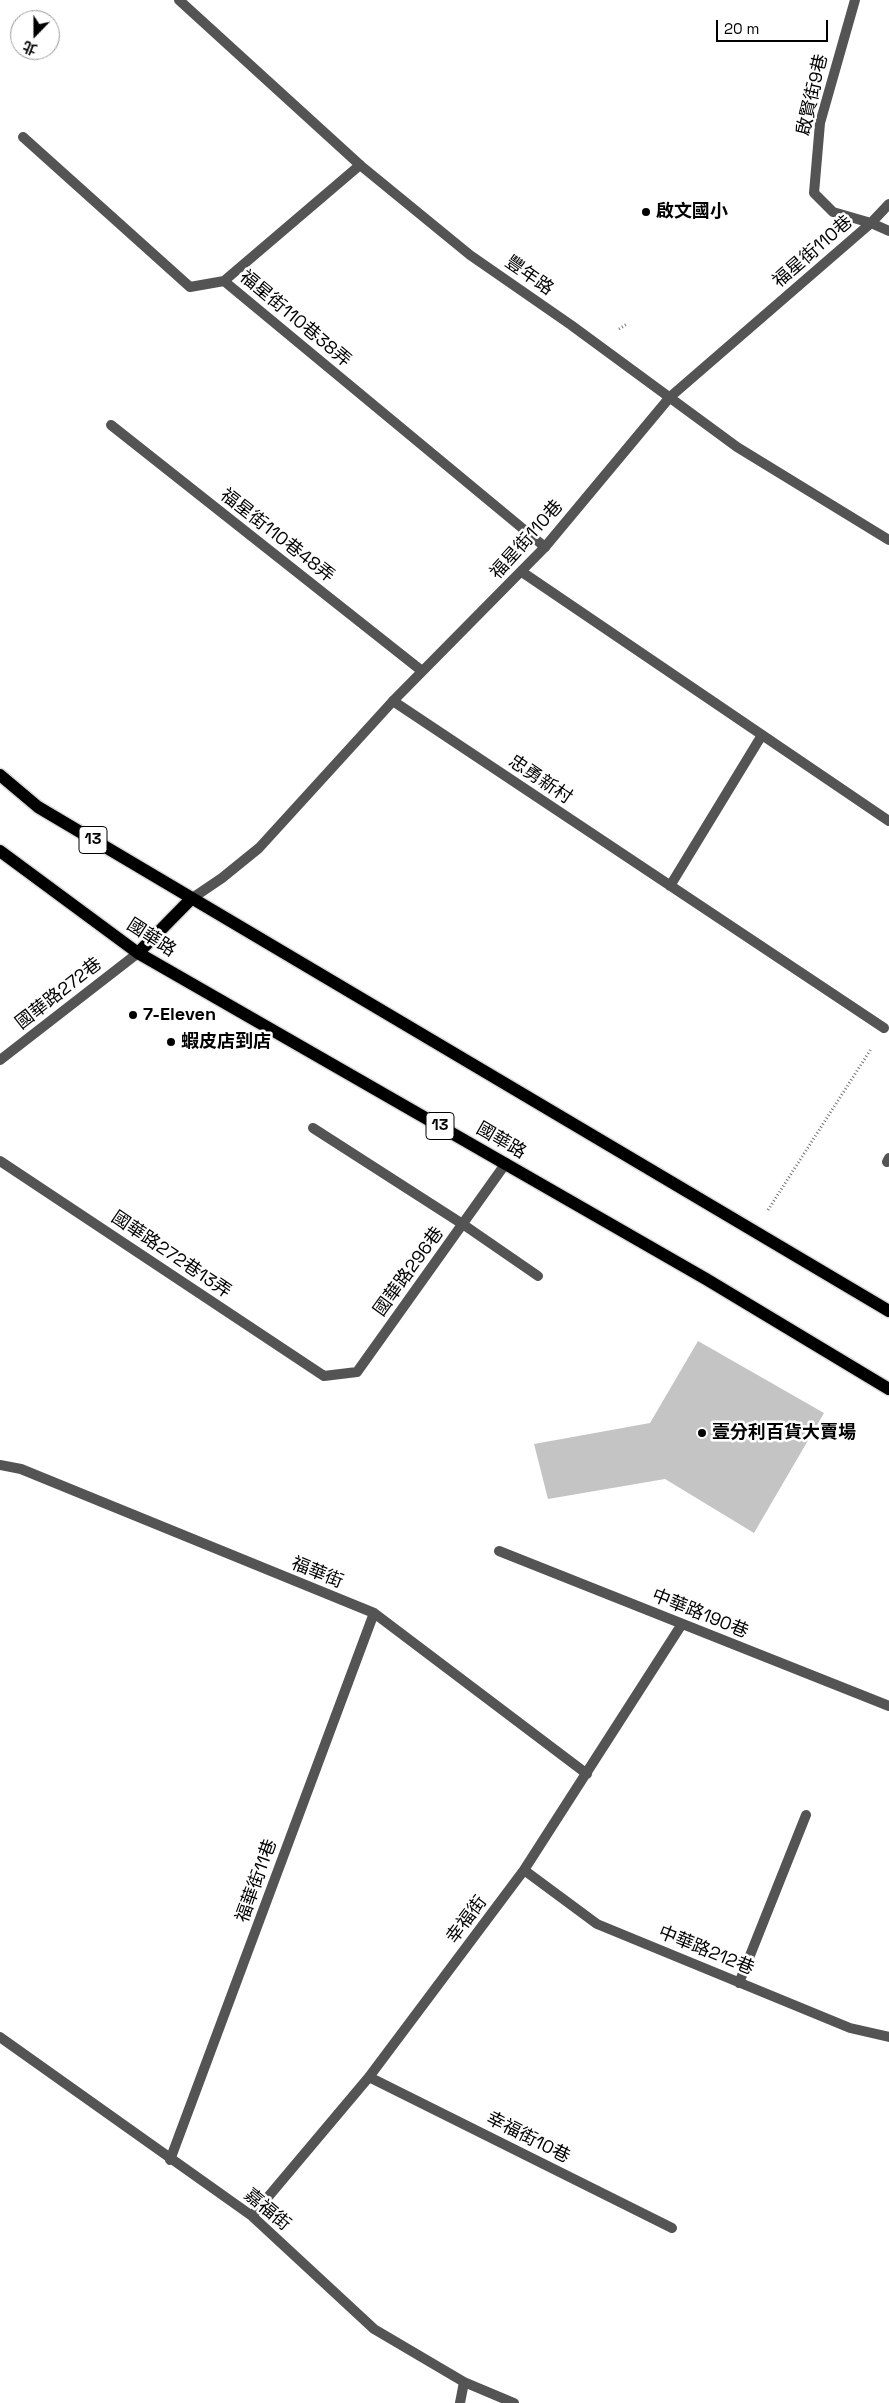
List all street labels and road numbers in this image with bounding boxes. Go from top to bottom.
street label: 啟賢街9巷 [793,52,833,138]
street label: 福星街110巷 [769,212,857,292]
street label: 豐年路 [501,252,557,300]
street label: 福星街110巷38弄 [235,266,355,372]
street label: 福星街110巷48弄 [216,485,338,587]
street label: 福星街110巷 [486,496,568,584]
street label: 忠勇新村 [504,751,576,809]
road number: 13 [79,826,107,854]
street label: 國華路 [122,914,180,962]
street label: 國華路272巷 [12,954,106,1034]
road number: 13 [426,1112,454,1140]
street label: 國華路 [472,1118,530,1164]
street label: 國華路272巷13弄 [107,1207,235,1303]
street label: 國華路296巷 [369,1223,449,1321]
street label: 福華街 [288,1553,346,1593]
street label: 中華路190巷 [649,1585,751,1643]
street label: 福華街11巷 [232,1836,282,1926]
street label: 幸福街 [442,1892,492,1948]
street label: 中華路212巷 [655,1922,757,1980]
street label: 幸福街10巷 [483,2108,573,2168]
street label: 嘉福街 [239,2184,295,2236]

